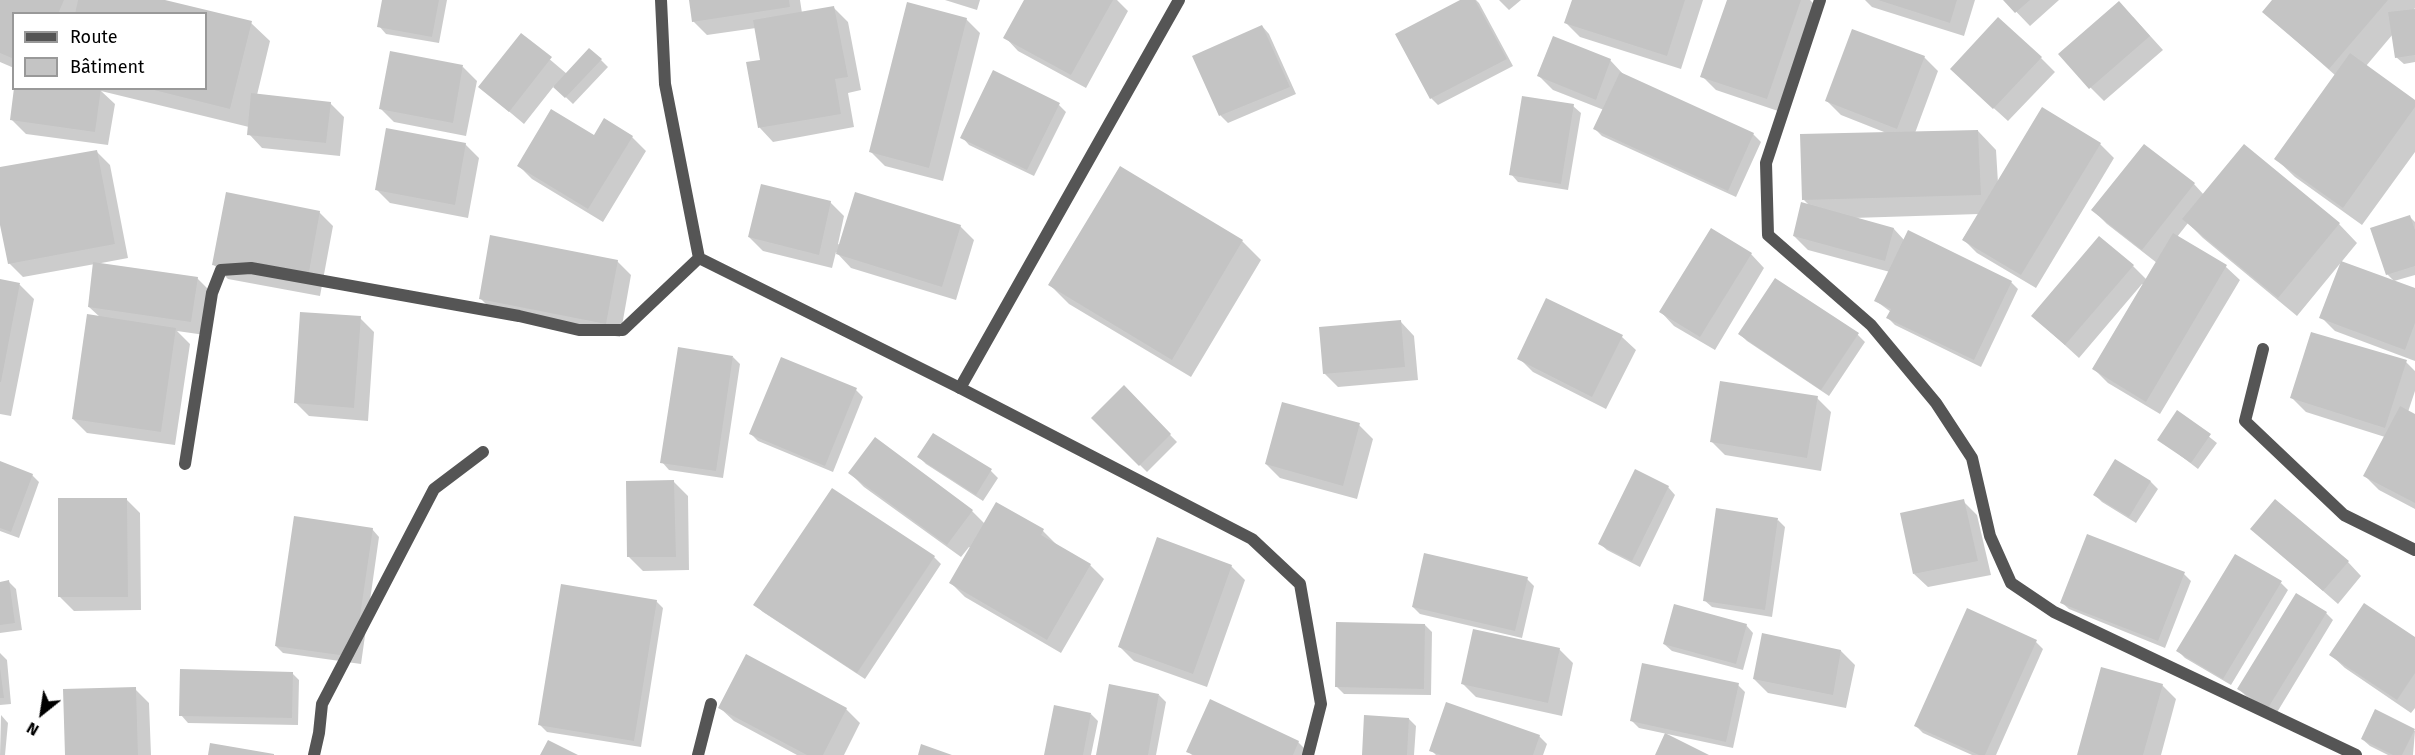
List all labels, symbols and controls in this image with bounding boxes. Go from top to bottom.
legend [12,12,207,90]
text: Route [70,26,118,48]
text: Bâtiment [70,56,145,78]
north arrow [12,683,72,743]
text: N [23,718,42,740]

